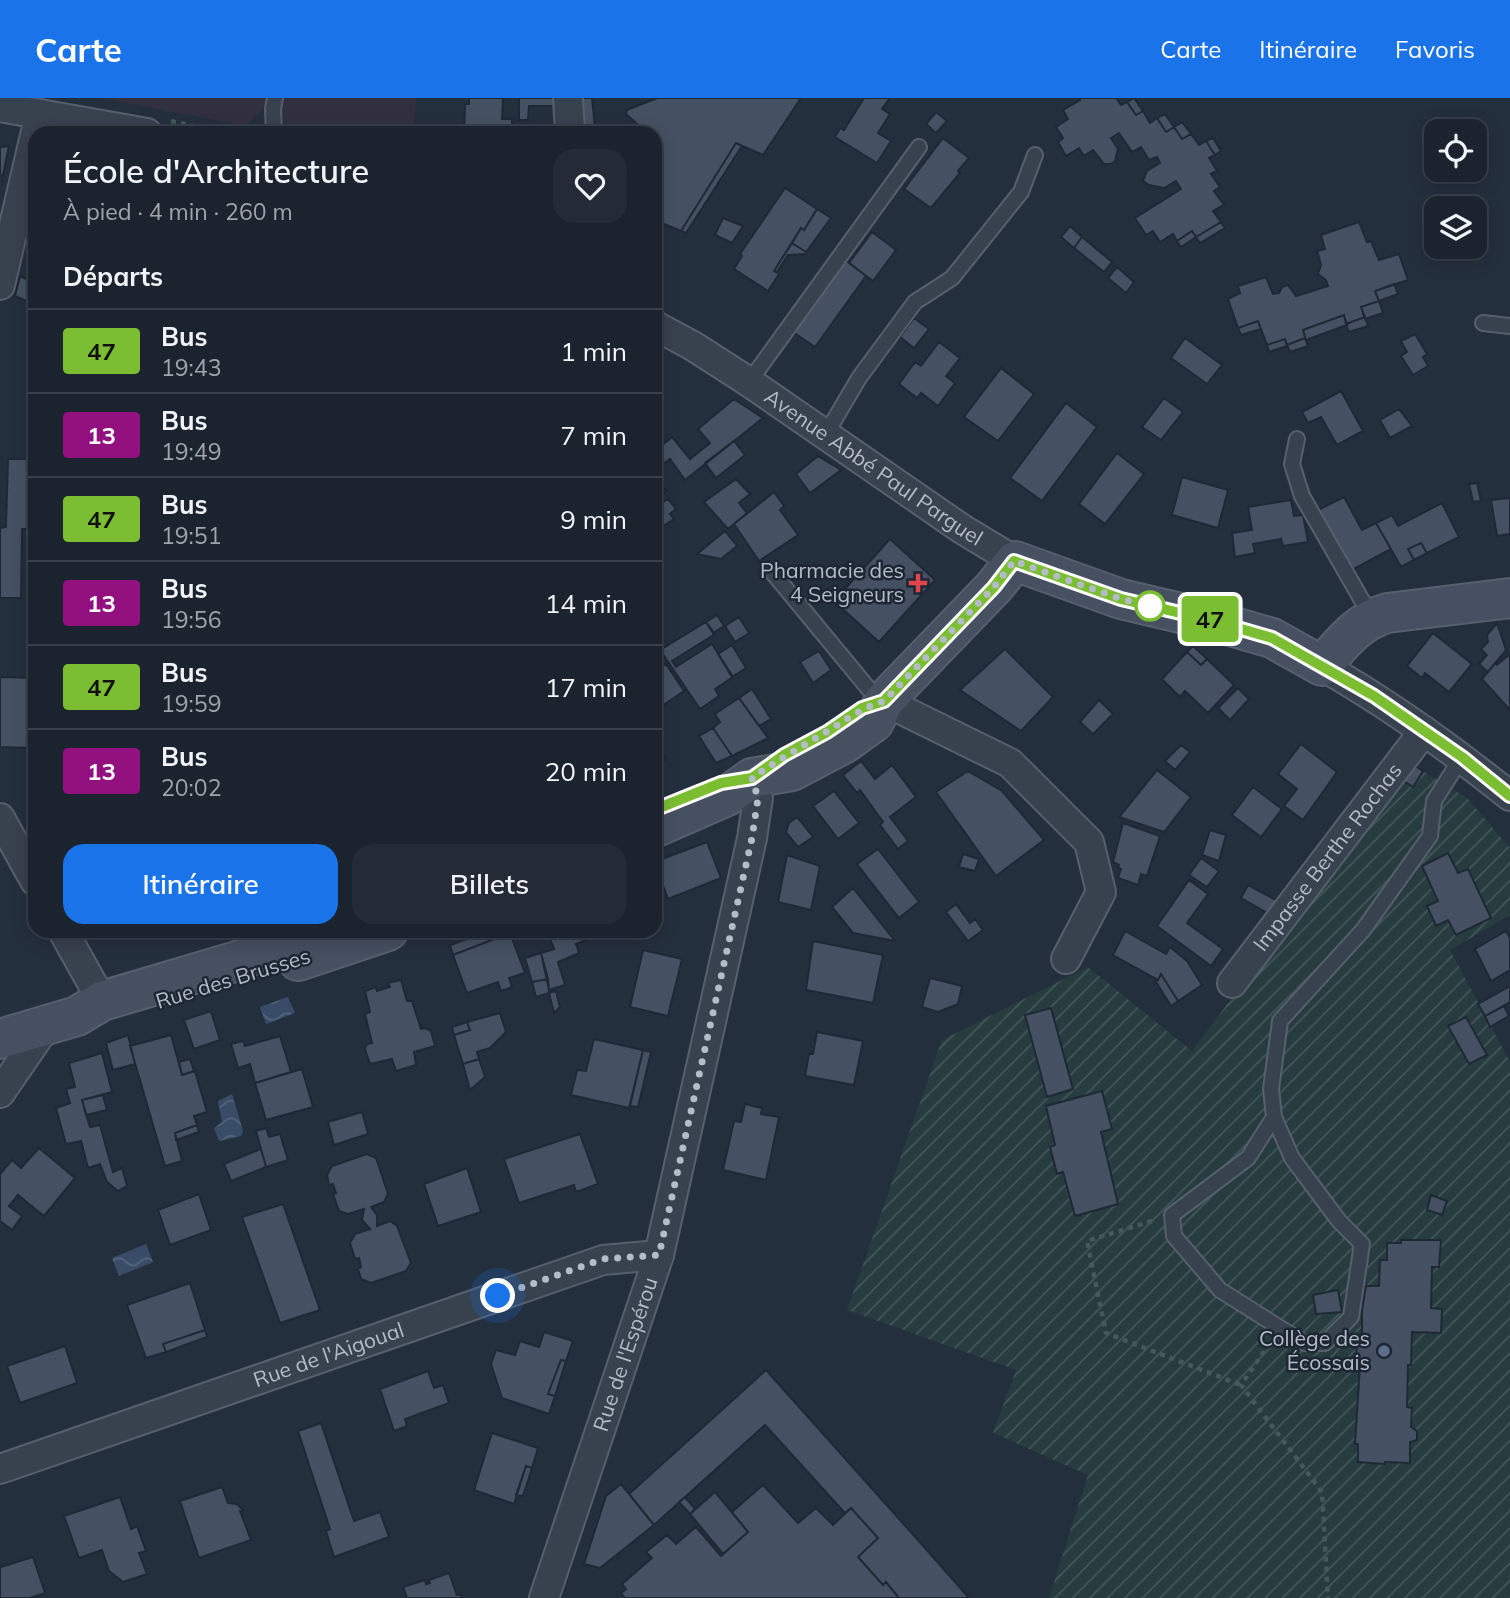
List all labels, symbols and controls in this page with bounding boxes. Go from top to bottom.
text: Carte [35,29,122,70]
text: Carte [1160,34,1221,64]
text: Itinéraire [1259,34,1357,64]
text: Favoris [1395,34,1475,64]
map controls [1424,119,1487,259]
button: locate [1424,119,1487,182]
button: heart [553,149,627,223]
text: École d'Architecture [63,150,369,191]
button: layers [1424,196,1487,259]
text: À pied · 4 min · 260 m [63,197,293,226]
text: Départs [63,260,163,293]
text: Bus [161,320,207,353]
text: 1 min [560,335,627,368]
text: 47 [87,336,116,366]
text: 19:43 [161,353,221,382]
street label: Avenue Abbé Paul Parguel [760,383,988,551]
text: Bus [161,404,207,437]
text: 7 min [560,419,627,452]
text: 13 [87,420,116,450]
text: 19:49 [161,437,221,466]
text: Bus [161,488,207,521]
text: 9 min [560,503,627,536]
text: 47 [87,504,116,534]
text: 19:51 [161,521,221,550]
place label: Pharmacie des 4 Seigneurs [760,557,904,607]
text: Bus [161,572,207,605]
marker: Pharmacie des 4 Seigneurs [910,575,926,591]
text: 14 min [545,587,627,620]
text: 13 [87,588,116,618]
unlabelled marker [1135,591,1165,621]
line badge: 47 [1178,596,1242,642]
text: 47 [1196,604,1224,634]
text: 19:56 [161,605,221,634]
text: Bus [161,656,207,689]
text: 17 min [545,671,627,704]
text: 47 [87,672,116,702]
text: 19:59 [161,689,221,718]
text: Bus [161,740,207,773]
text: 20 min [545,755,627,788]
text: 13 [87,756,116,786]
street label: Impasse Berthe Rochas [1247,758,1407,956]
text: 20:02 [161,773,221,802]
button: Itinéraire [63,844,338,924]
button: Billets [352,844,627,924]
street label: Rue des Brusses [152,942,313,1014]
street label: Rue de l'Espérou [587,1274,663,1434]
your location [480,1278,515,1313]
street label: Rue de l'Aigoual [250,1316,407,1392]
place label: Collège des Écossais [1259,1325,1370,1375]
marker: Collège des Écossais [1376,1343,1392,1359]

